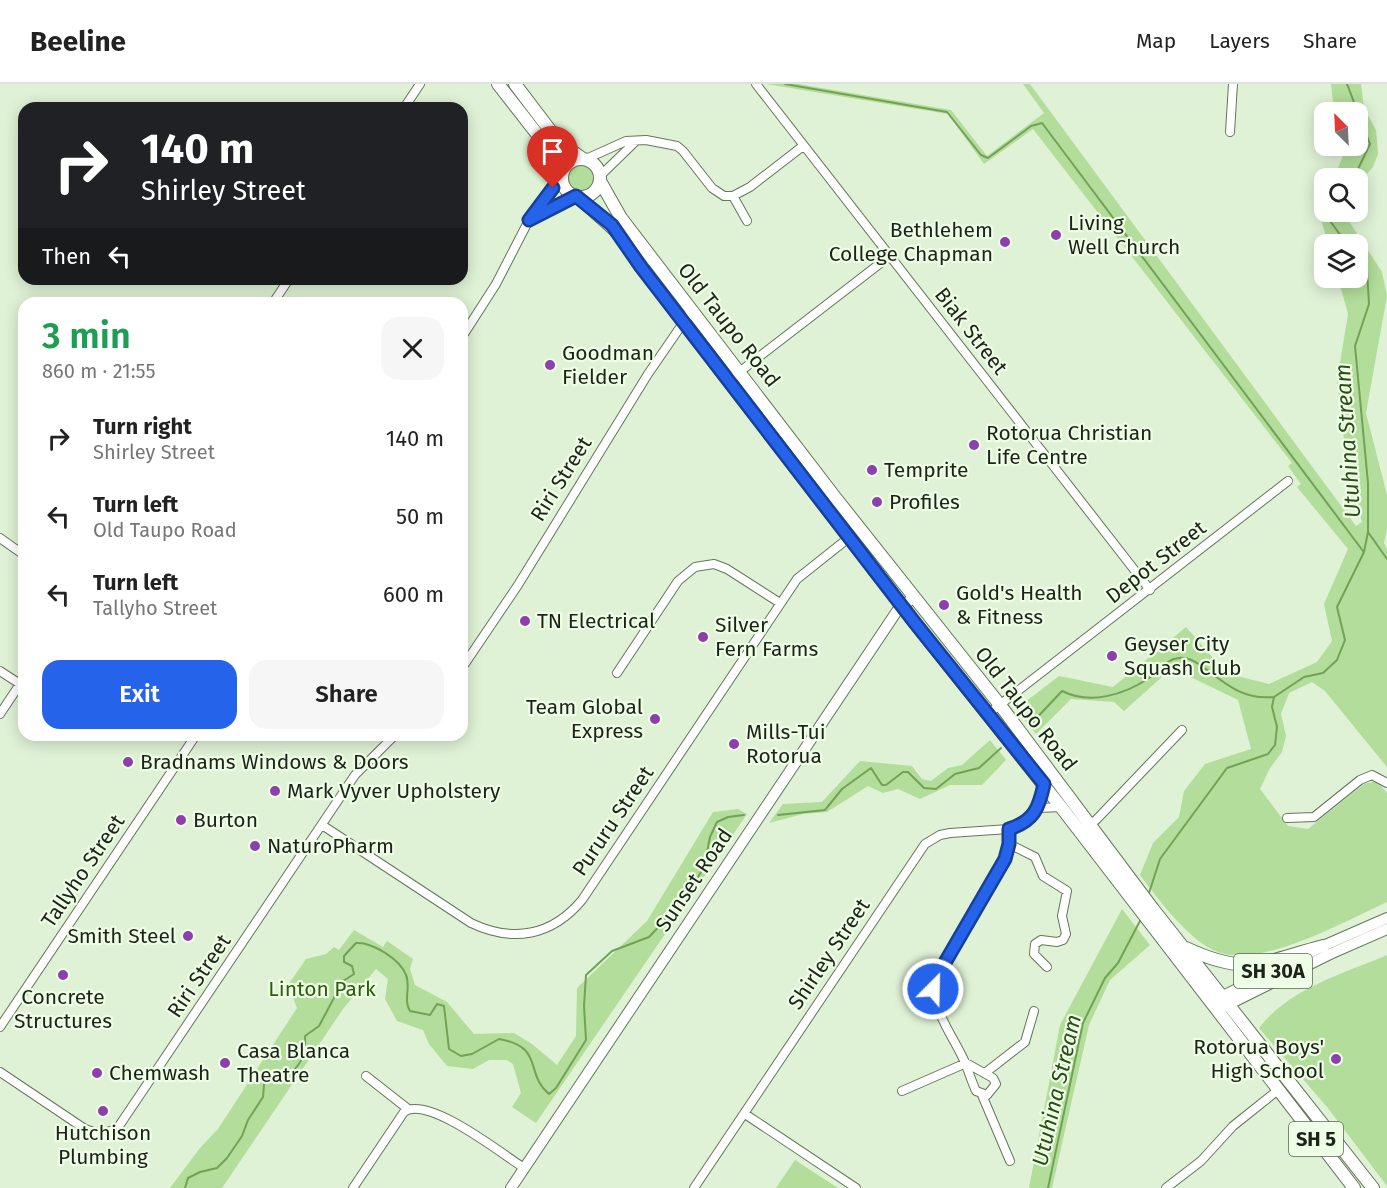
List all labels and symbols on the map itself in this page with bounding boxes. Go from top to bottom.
north arrow [1314,102,1368,156]
pin [527,126,578,188]
place label: Living Well Church [1068,210,1180,260]
place label: Bethlehem College Chapman [829,217,993,267]
marker: Living Well Church [1049,228,1063,242]
marker: Bethlehem College Chapman [998,235,1012,249]
street label: Old Taupo Road [672,258,786,392]
street label: Biak Street [929,282,1013,380]
place label: Goodman Fielder [562,340,654,390]
marker: Goodman Fielder [543,358,557,372]
water label: Utuhina Stream [1329,363,1366,519]
place label: Rotorua Christian Life Centre [986,420,1152,470]
street label: Riri Street [525,431,597,526]
marker: Rotorua Christian Life Centre [967,438,981,452]
place label: Temprite [884,457,968,483]
marker: Temprite [865,463,879,477]
place label: Profiles [889,489,960,515]
marker: Profiles [870,495,884,509]
street label: Depot Street [1101,515,1212,609]
place label: Gold's Health & Fitness [956,580,1083,630]
marker: Gold's Health & Fitness [937,598,951,612]
place label: TN Electrical [537,608,655,634]
place label: Silver Fern Farms [715,612,819,662]
marker: TN Electrical [518,614,532,628]
marker: Silver Fern Farms [696,630,710,644]
place label: Geyser City Squash Club [1124,631,1242,681]
street label: Old Taupo Road [969,642,1083,776]
marker: Geyser City Squash Club [1105,649,1119,663]
place label: Team Global Express [526,694,643,744]
marker: Team Global Express [648,712,662,726]
place label: Mills-Tui Rotorua [746,719,826,769]
marker: Mills-Tui Rotorua [727,737,741,751]
place label: Bradnams Windows & Doors [140,749,409,775]
marker: Bradnams Windows & Doors [121,755,135,769]
street label: Pururu Street [567,761,660,881]
place label: Mark Vyver Upholstery [287,778,501,804]
marker: Mark Vyver Upholstery [268,784,282,798]
place label: Burton [193,807,258,833]
street label: Tallyho Street [36,809,131,932]
marker: Burton [174,813,188,827]
street label: Sunset Road [650,823,738,937]
place label: NaturoPharm [267,833,394,859]
marker: NaturoPharm [248,839,262,853]
street label: Shirley Street [782,893,876,1014]
place label: Smith Steel [67,923,176,949]
street label: Riri Street [162,929,237,1023]
marker: Smith Steel [181,929,195,943]
road number: SH 30A [1234,954,1312,988]
position arrow [901,957,965,1021]
marker: Concrete Structures [56,968,70,982]
park label: Linton Park [268,976,376,1002]
place label: Concrete Structures [14,984,112,1034]
water label: Utuhina Stream [1026,1012,1087,1168]
place label: Rotorua Boys' High School [1193,1034,1324,1084]
place label: Casa Blanca Theatre [237,1038,350,1088]
marker: Rotorua Boys' High School [1329,1052,1343,1066]
marker: Casa Blanca Theatre [218,1056,232,1070]
place label: Chemwash [109,1060,210,1086]
marker: Chemwash [90,1066,104,1080]
marker: Hutchison Plumbing [96,1104,110,1118]
place label: Hutchison Plumbing [55,1120,151,1170]
road number: SH 5 [1289,1122,1343,1156]

